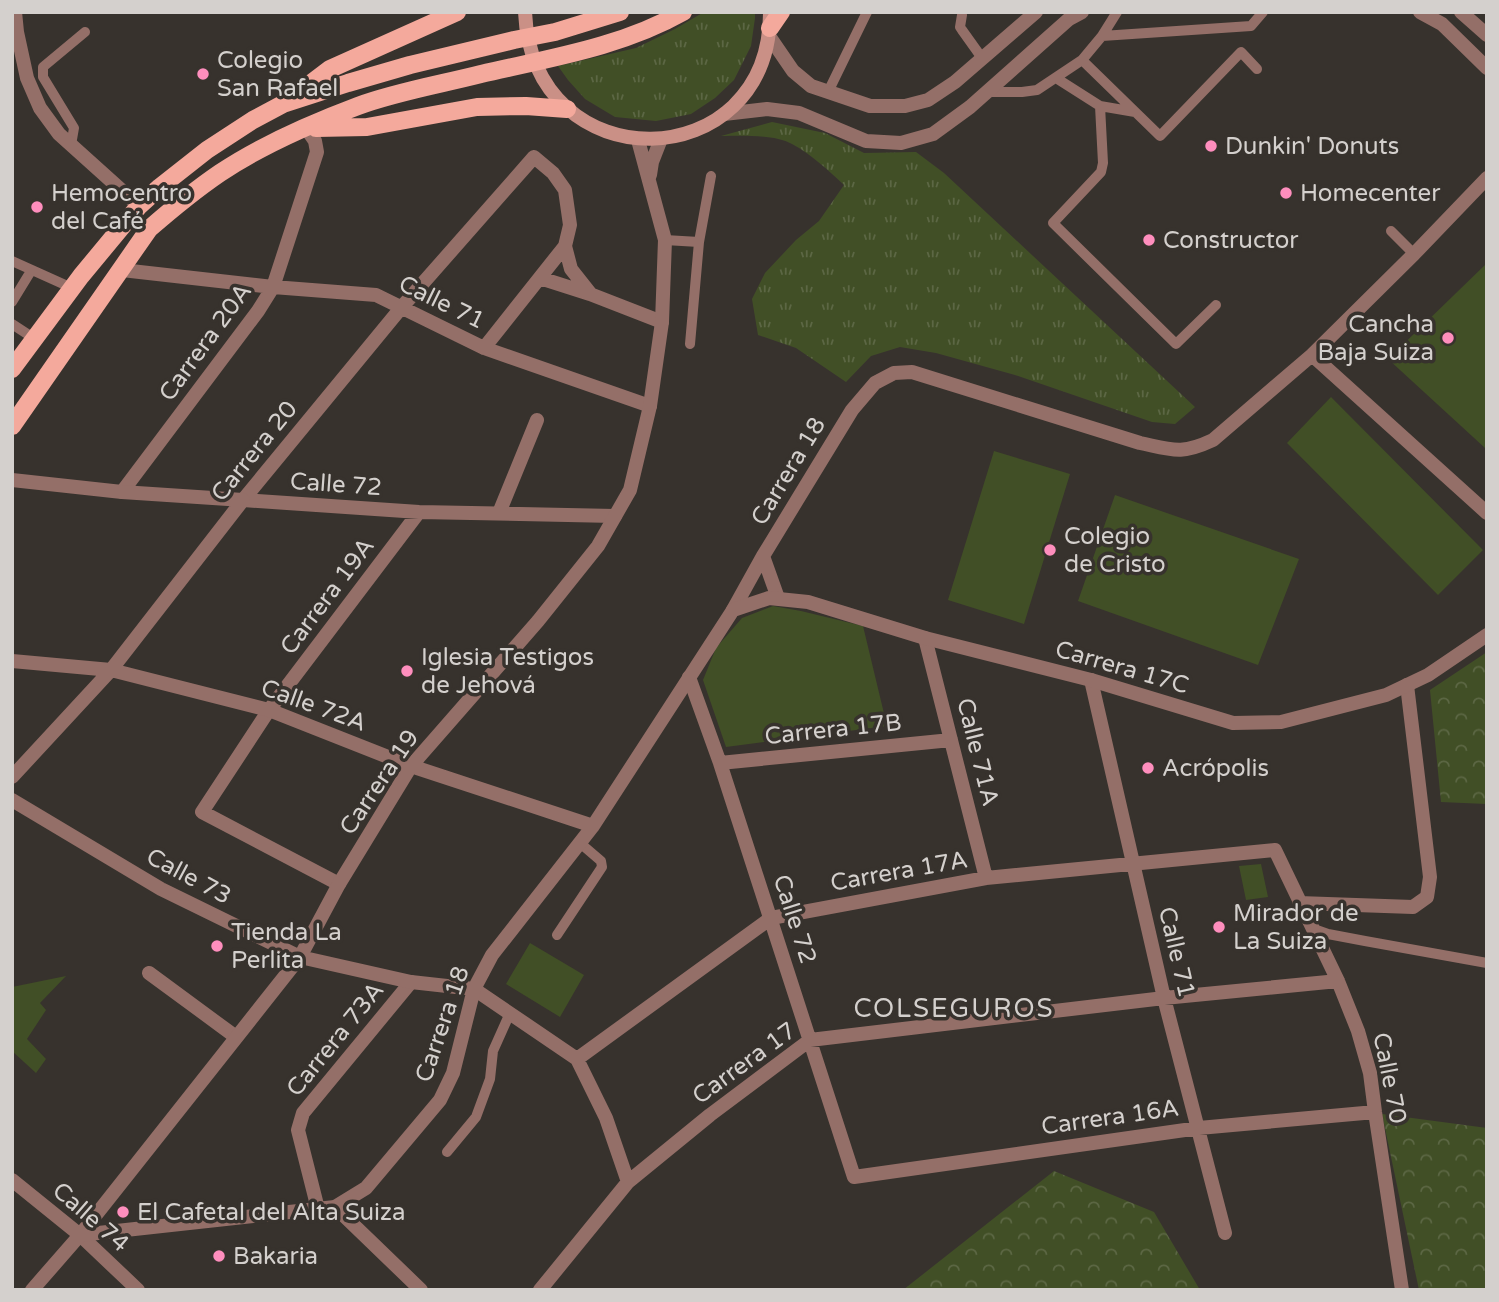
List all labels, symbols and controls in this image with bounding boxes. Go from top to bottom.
place label: Colegio San Rafael [217,46,338,103]
marker: Colegio San Rafael [195,66,211,82]
place label: Dunkin' Donuts [1225,132,1399,161]
marker: Dunkin' Donuts [1203,138,1219,154]
place label: Hemocentro del Café [51,179,192,236]
place label: Homecenter [1300,179,1441,208]
marker: Homecenter [1278,185,1294,201]
marker: Hemocentro del Café [29,199,45,215]
place label: Constructor [1163,226,1299,255]
marker: Constructor [1141,232,1157,248]
street label: Calle 71 [394,269,490,336]
street label: Carrera 20A [153,278,258,407]
place label: Cancha Baja Suiza [1317,310,1434,367]
marker: Cancha Baja Suiza [1440,330,1456,346]
street label: Carrera 20 [205,395,304,507]
street label: Carrera 18 [745,412,832,531]
street label: Calle 72 [289,467,383,502]
place label: Colegio de Cristo [1064,522,1166,579]
street label: Carrera 19A [274,532,381,660]
marker: Colegio de Cristo [1042,542,1058,558]
street label: Carrera 17C [1052,635,1192,700]
place label: Iglesia Testigos de Jehová [421,643,594,700]
marker: Iglesia Testigos de Jehová [399,663,415,679]
street label: Calle 72A [257,673,370,738]
street label: Calle 71A [950,695,1005,809]
street label: Carrera 17B [763,708,903,751]
street label: Carrera 19 [334,724,425,840]
place label: Acrópolis [1162,754,1269,783]
marker: Acrópolis [1140,760,1156,776]
street label: Calle 73 [141,842,236,911]
street label: Carrera 17A [828,845,970,898]
street label: Calle 72 [767,871,823,967]
place label: Mirador de La Suiza [1233,899,1359,956]
street label: Calle 71 [1152,904,1201,1000]
place label: Tienda La Perlita [231,918,342,975]
marker: Mirador de La Suiza [1211,919,1227,935]
marker: Tienda La Perlita [209,938,225,954]
street label: Carrera 18 [409,962,476,1086]
street label: Carrera 73A [280,976,390,1102]
district label: COLSEGUROS [853,993,1055,1024]
street label: Carrera 17 [687,1016,802,1111]
street label: Calle 70 [1366,1030,1413,1126]
street label: Carrera 16A [1039,1093,1181,1142]
street label: Calle 74 [46,1176,135,1259]
place label: El Cafetal del Alta Suiza [137,1198,406,1227]
marker: El Cafetal del Alta Suiza [115,1204,131,1220]
place label: Bakaria [233,1242,318,1271]
marker: Bakaria [211,1248,227,1264]

